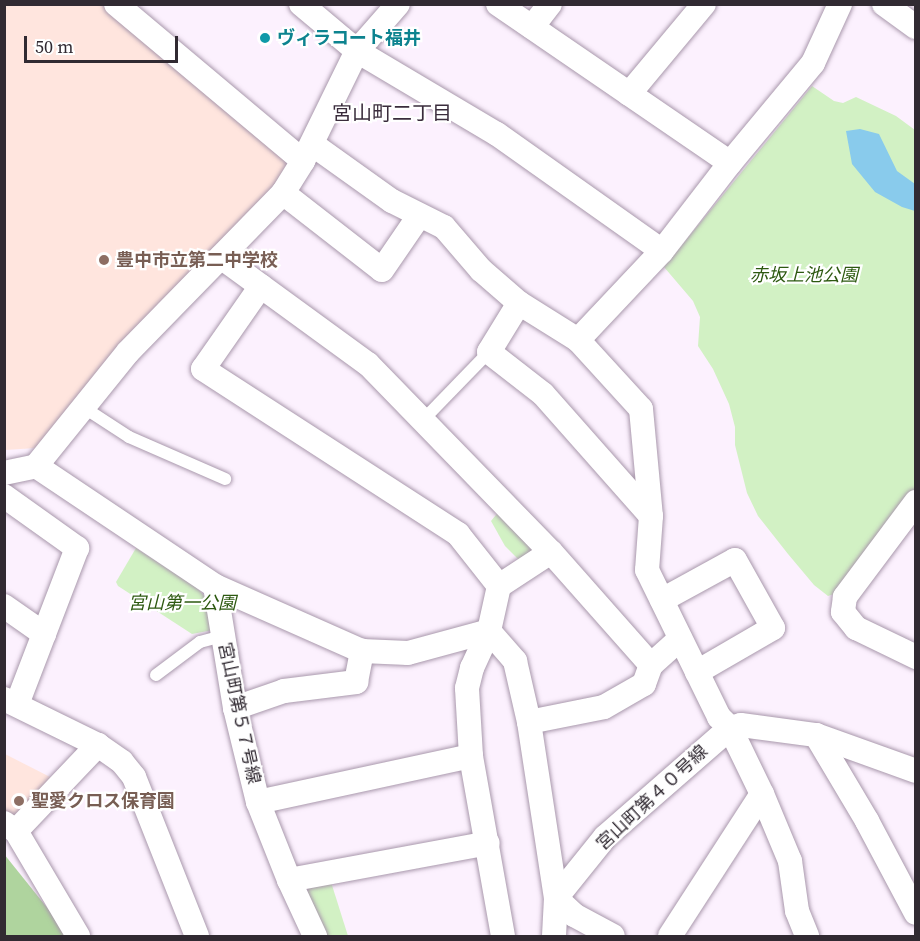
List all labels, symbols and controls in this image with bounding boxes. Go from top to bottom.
scale bar [27,24,182,62]
place label: ヴィラコート福井 [277,27,421,49]
marker: ヴィラコート福井 [258,31,272,45]
text: 50 m [35,34,73,59]
district label: 宮山町二丁目 [332,101,452,125]
place label: 豊中市立第二中学校 [116,249,278,271]
marker: 豊中市立第二中学校 [97,253,111,267]
park label: 赤坂上池公園 [750,264,858,286]
park label: 宮山第一公園 [128,592,236,614]
street label: 宮山町第５７号線 [213,640,265,786]
street label: 宮山町第４０号線 [592,741,712,855]
place label: 聖愛クロス保育園 [31,790,175,812]
marker: 聖愛クロス保育園 [12,794,26,808]

